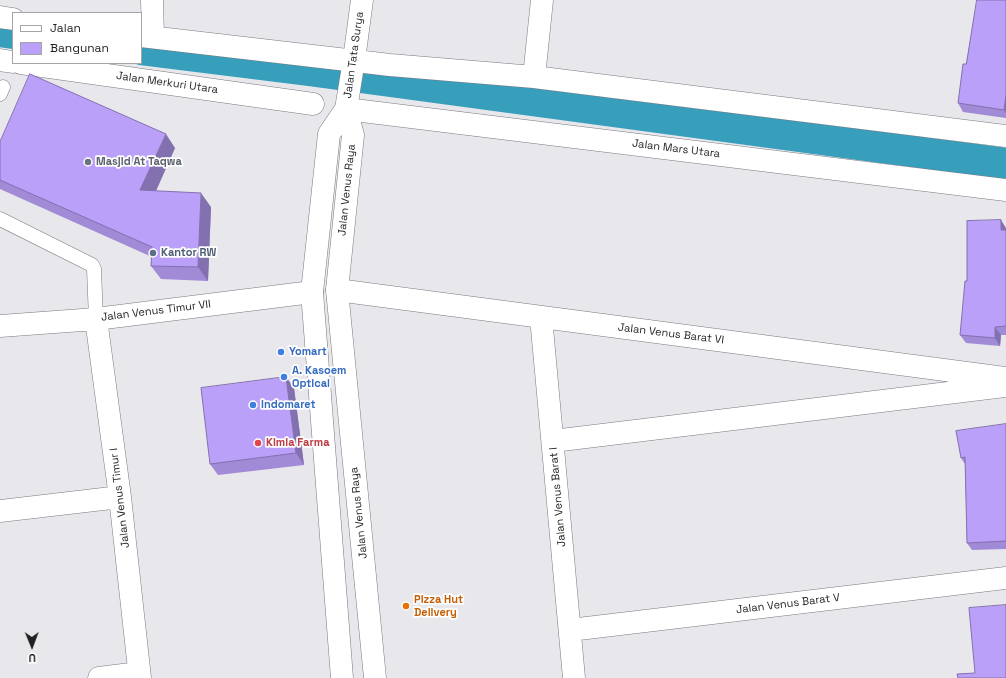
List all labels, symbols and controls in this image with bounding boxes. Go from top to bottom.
street label: Jalan Tata Surya [341,11,367,99]
legend [12,12,142,64]
text: Jalan [50,20,81,36]
text: Bangunan [50,40,109,56]
street label: Jalan Merkuri Utara [115,69,219,97]
street label: Jalan Mars Utara [631,137,721,161]
street label: Jalan Venus Raya [336,143,358,237]
place label: Masjid At Taqwa [96,155,182,169]
marker: Masjid At Taqwa [83,157,93,167]
place label: Kantor RW [161,246,216,260]
marker: Kantor RW [148,248,158,258]
street label: Jalan Venus Timur VII [100,298,212,324]
street label: Jalan Venus Barat VI [617,321,725,347]
place label: Yomart [289,345,327,359]
marker: Yomart [276,347,286,357]
place label: A. Kasoem Optical [292,364,346,390]
marker: A. Kasoem Optical [279,372,289,382]
place label: Indomaret [261,398,316,412]
marker: Indomaret [248,400,258,410]
place label: Kimia Farma [266,436,330,450]
marker: Kimia Farma [253,438,263,448]
street label: Jalan Venus Timur I [107,447,133,549]
street label: Jalan Venus Barat I [547,447,569,547]
street label: Jalan Venus Raya [348,466,370,560]
street label: Jalan Venus Barat V [735,591,841,617]
place label: Pizza Hut Delivery [414,593,463,619]
marker: Pizza Hut Delivery [401,601,411,611]
north arrow [12,626,52,666]
text: U [28,651,36,665]

